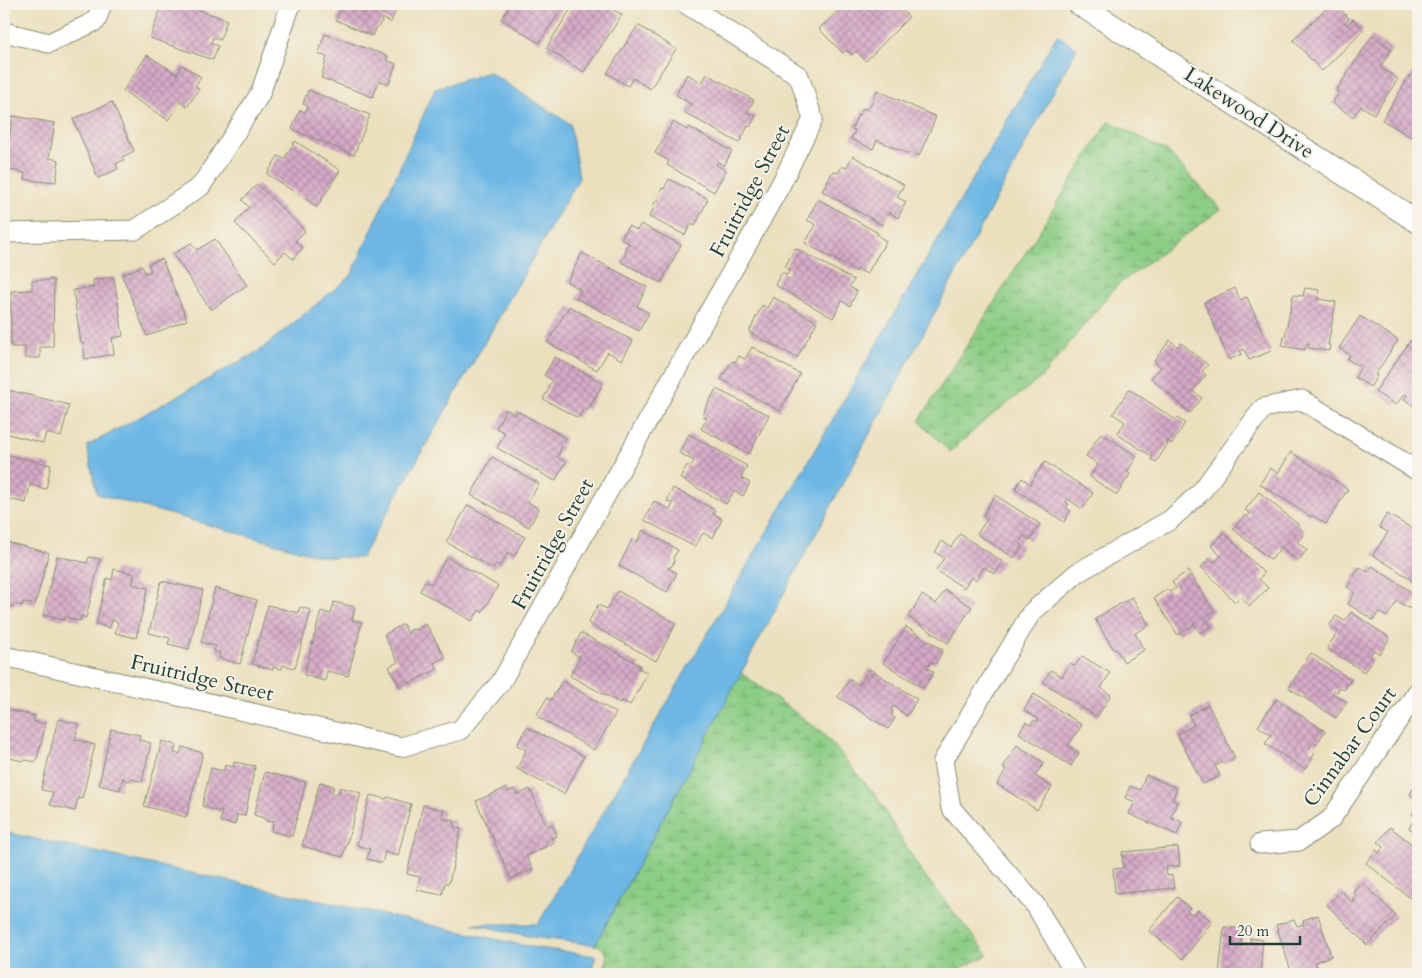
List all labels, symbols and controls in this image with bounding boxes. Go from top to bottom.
street label: Lakewood Drive [1178,60,1320,166]
street label: Fruitridge Street [703,119,797,262]
street label: Fruitridge Street [505,473,601,615]
street label: Fruitridge Street [128,647,277,709]
street label: Cinnabar Court [1297,681,1404,813]
scale bar [1230,913,1300,945]
text: 20 m [1237,921,1269,941]

